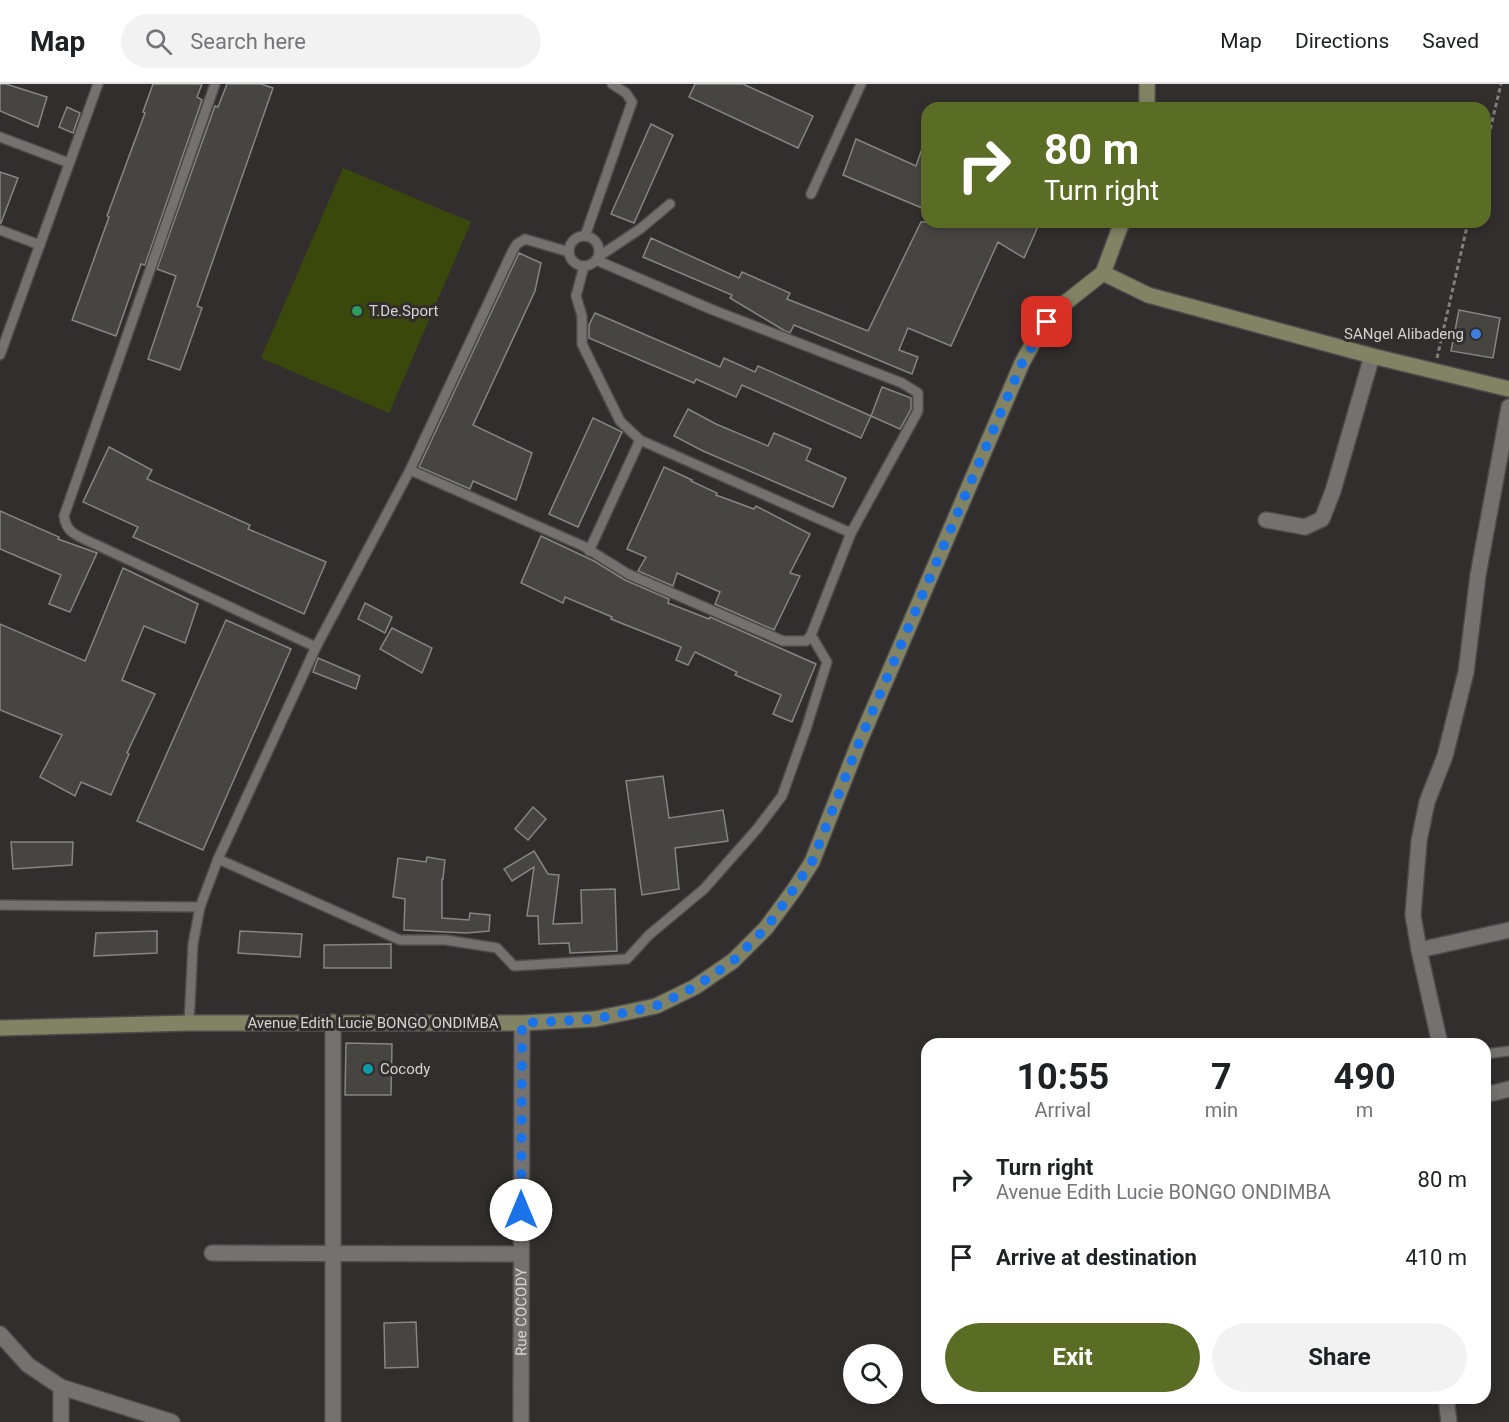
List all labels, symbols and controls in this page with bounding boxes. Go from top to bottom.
search box [121,14,541,68]
text: Map [30,25,85,58]
icon: search [142,25,175,58]
text: Search here [190,29,306,54]
text: Map [1220,29,1262,53]
text: Directions [1295,29,1389,53]
text: Saved [1422,29,1479,53]
text: 80 m [1044,125,1139,174]
icon: right [945,126,1023,204]
text: Turn right [1044,175,1159,207]
pin [1021,296,1072,347]
place label: T.De.Sport [369,302,438,320]
marker: T.De.Sport [350,304,364,318]
icon: arrive [1030,305,1063,338]
place label: SANgel Alibadeng [1344,325,1464,343]
marker: SANgel Alibadeng [1469,327,1483,341]
street label: Avenue Edith Lucie BONGO ONDIMBA [247,1014,499,1032]
text: 10:55 [1016,1056,1109,1098]
text: 7 [1211,1056,1232,1098]
text: 490 [1334,1056,1396,1098]
place label: Cocody [380,1060,430,1078]
marker: Cocody [361,1062,375,1076]
text: Arrival [1034,1098,1091,1122]
text: min [1205,1098,1238,1122]
text: m [1356,1098,1373,1122]
text: Turn right [996,1155,1093,1180]
icon: right [945,1163,978,1196]
text: 80 m [1418,1167,1467,1192]
position arrow [489,1178,553,1242]
text: Avenue Edith Lucie BONGO ONDIMBA [996,1180,1331,1204]
icon: arrive [945,1241,978,1274]
text: Arrive at destination [996,1245,1197,1270]
text: 410 m [1405,1245,1467,1270]
street label: Rue COCODY [512,1268,530,1356]
button: Exit [945,1323,1200,1392]
button: Share [1212,1323,1467,1392]
map controls [843,1344,903,1404]
button: search [843,1344,903,1404]

